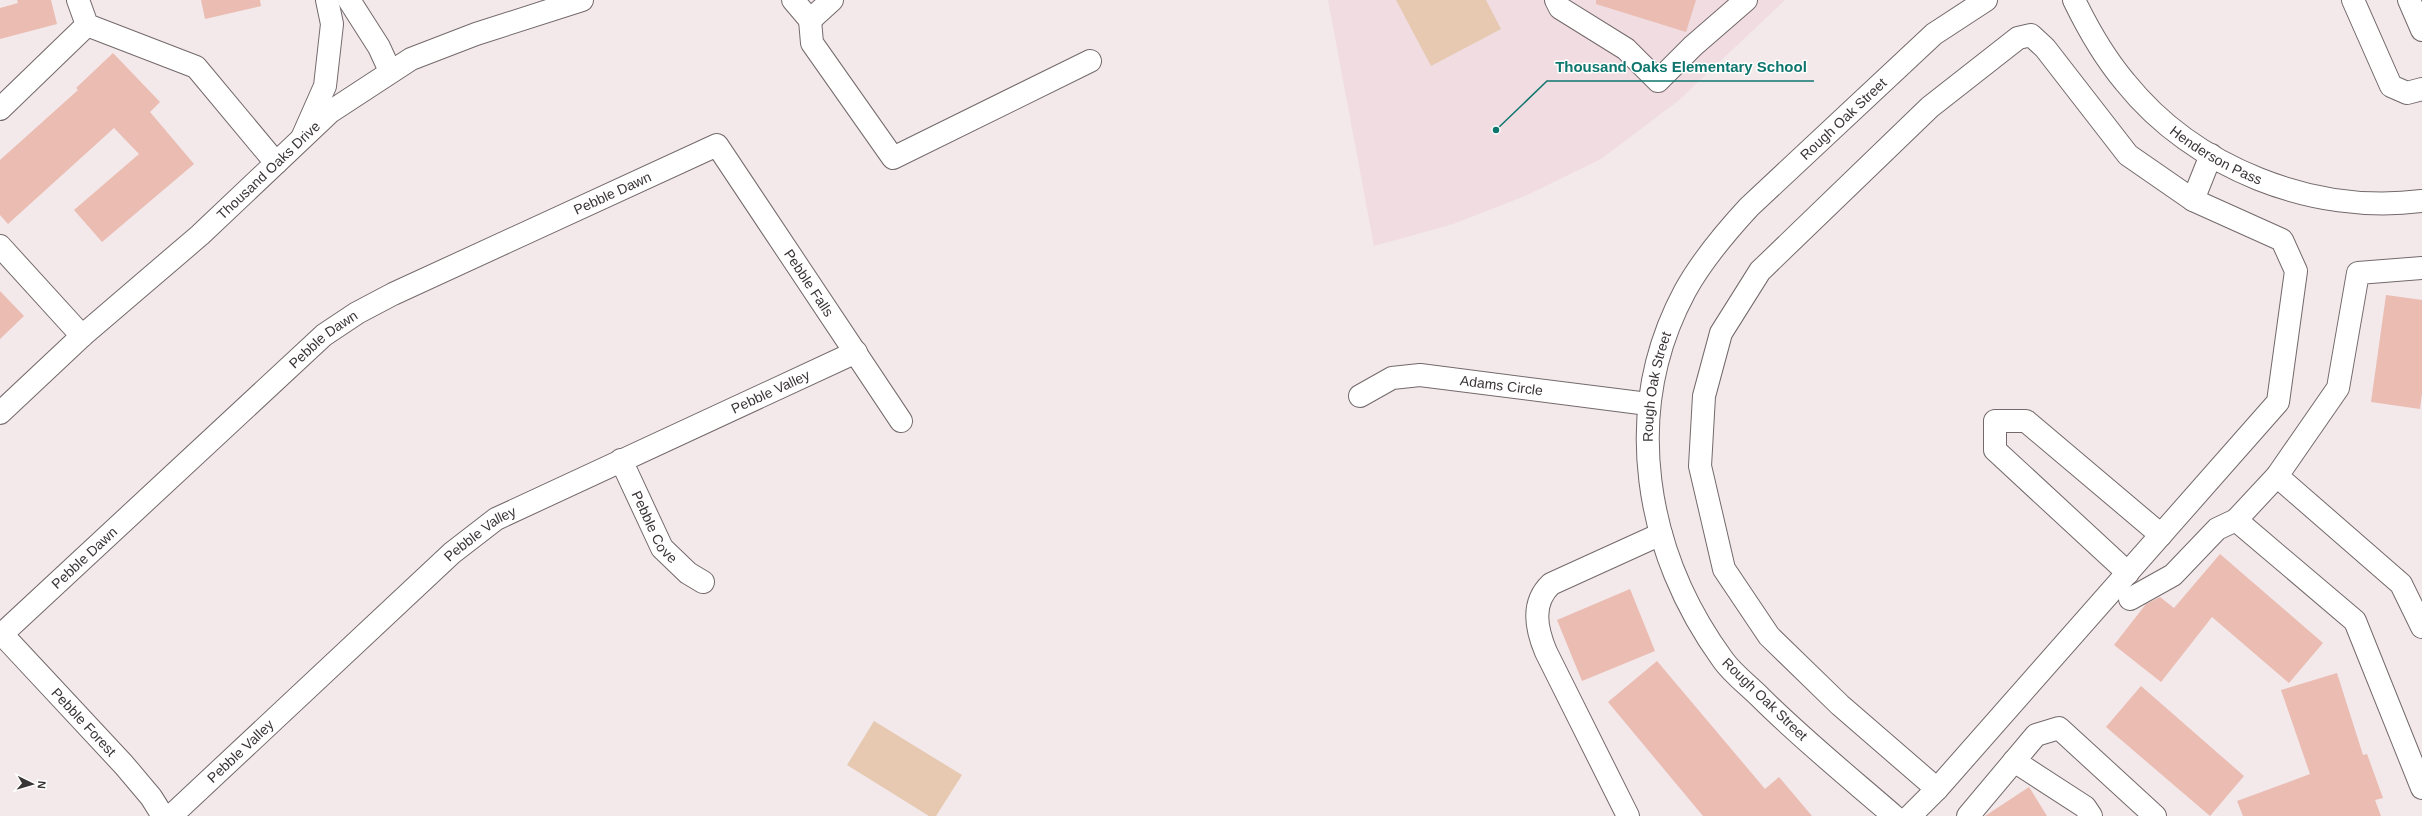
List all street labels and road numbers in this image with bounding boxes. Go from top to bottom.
street label: Rough Oak Street [1797,75,1890,163]
street label: Thousand Oaks Drive [214,118,323,223]
street label: Henderson Pass [2167,122,2264,188]
street label: Pebble Dawn [571,168,654,218]
street label: Pebble Falls [781,246,837,319]
street label: Pebble Dawn [286,307,360,371]
street label: Rough Oak Street [1640,329,1674,442]
street label: Pebble Valley [729,367,812,417]
street label: Adams Circle [1459,372,1544,399]
street label: Pebble Cove [628,488,681,566]
street label: Pebble Valley [441,503,518,564]
street label: Pebble Dawn [48,523,120,592]
street label: Rough Oak Street [1719,654,1811,744]
street label: Pebble Forest [48,685,120,759]
street label: Pebble Valley [204,716,277,786]

